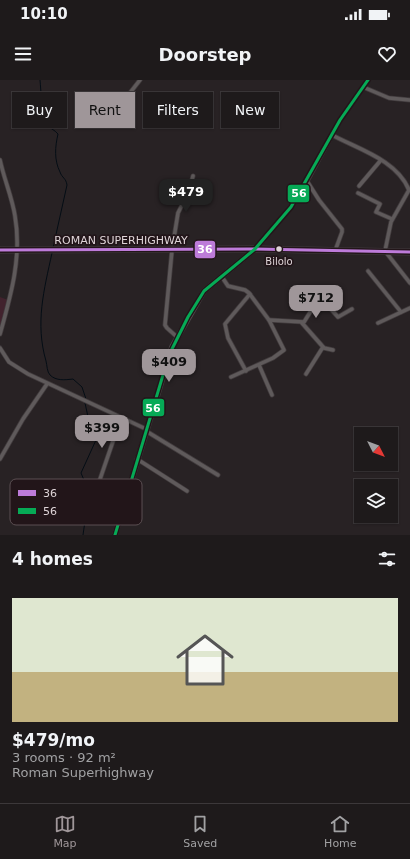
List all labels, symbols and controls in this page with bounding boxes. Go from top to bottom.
text: 10:10 [20,5,68,23]
icon: menu [12,43,34,65]
icon: heart [376,43,398,65]
text: Doorstep [159,44,251,65]
chip: Buy [12,92,67,128]
chip: Rent [75,92,135,128]
chip: Filters [143,92,213,128]
chip: New [221,92,279,128]
pin: $479 [162,179,210,213]
text: $479 [168,184,204,199]
line badge: 56 [287,184,310,203]
text: 56 [291,187,307,200]
street label: ROMAN SUPERHIGHWAY [54,234,188,247]
line badge: 36 [194,240,216,259]
text: 36 [197,243,213,256]
marker: Bilolo [274,244,284,254]
place label: Bilolo [265,256,293,267]
pin: $712 [292,285,340,319]
text: $712 [298,290,334,305]
pin: $409 [145,349,193,383]
text: $409 [151,354,187,369]
line badge: 56 [142,398,165,417]
text: 56 [145,402,161,415]
pin: $399 [78,415,126,449]
text: $399 [84,420,120,435]
north arrow [354,427,398,471]
map controls [354,427,398,523]
legend [10,479,142,525]
button: layers [354,479,398,523]
text: 36 [43,487,57,500]
text: 56 [43,505,57,518]
icon: filters [376,548,398,570]
text: 4 homes [12,549,93,569]
icon: home [169,624,241,696]
text: $479/mo [12,730,95,750]
text: 3 rooms · 92 m² [12,750,116,765]
text: Roman Superhighway [12,765,154,780]
tab: Map [53,813,77,850]
tab: Saved [183,813,217,850]
tab: Home [324,813,357,850]

